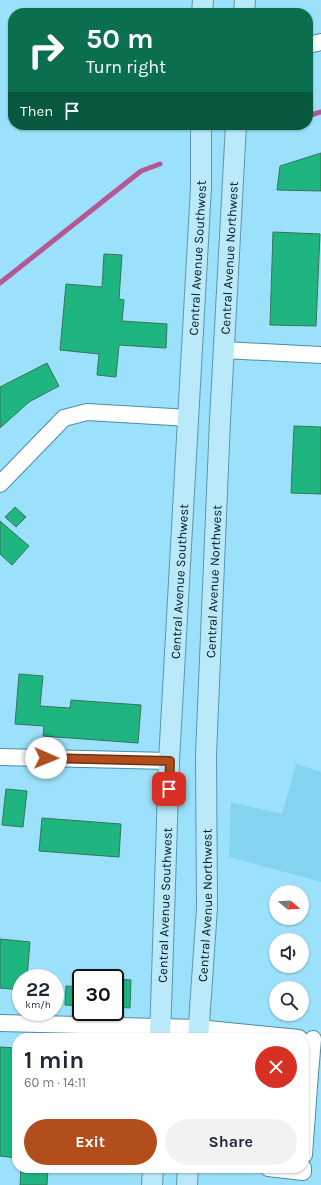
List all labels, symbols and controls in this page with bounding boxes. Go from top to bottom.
text: 50 m [86,22,154,55]
icon: right [20,24,72,76]
text: Turn right [86,56,166,78]
icon: arrive [61,100,83,122]
text: Then [20,102,53,120]
street label: Central Avenue Southwest [186,180,209,336]
street label: Central Avenue Northwest [218,181,241,335]
street label: Central Avenue Southwest [168,503,191,659]
street label: Central Avenue Northwest [203,504,224,658]
position arrow [25,737,67,779]
pin [152,772,186,806]
icon: arrive [158,778,180,800]
street label: Central Avenue Southwest [155,827,175,983]
street label: Central Avenue Northwest [195,829,215,982]
north arrow [269,885,309,925]
map controls [269,885,309,1021]
button: sound [269,933,309,973]
speed limit sign: 30 [72,969,124,1021]
text: 22 [26,978,50,1001]
button: search [269,981,309,1021]
text: km/h [25,999,51,1011]
text: 1 min [24,1046,84,1074]
button: close [255,1046,297,1088]
text: 60 m · 14:11 [24,1075,86,1090]
button: Exit [24,1119,157,1165]
button: Share [165,1119,297,1165]

